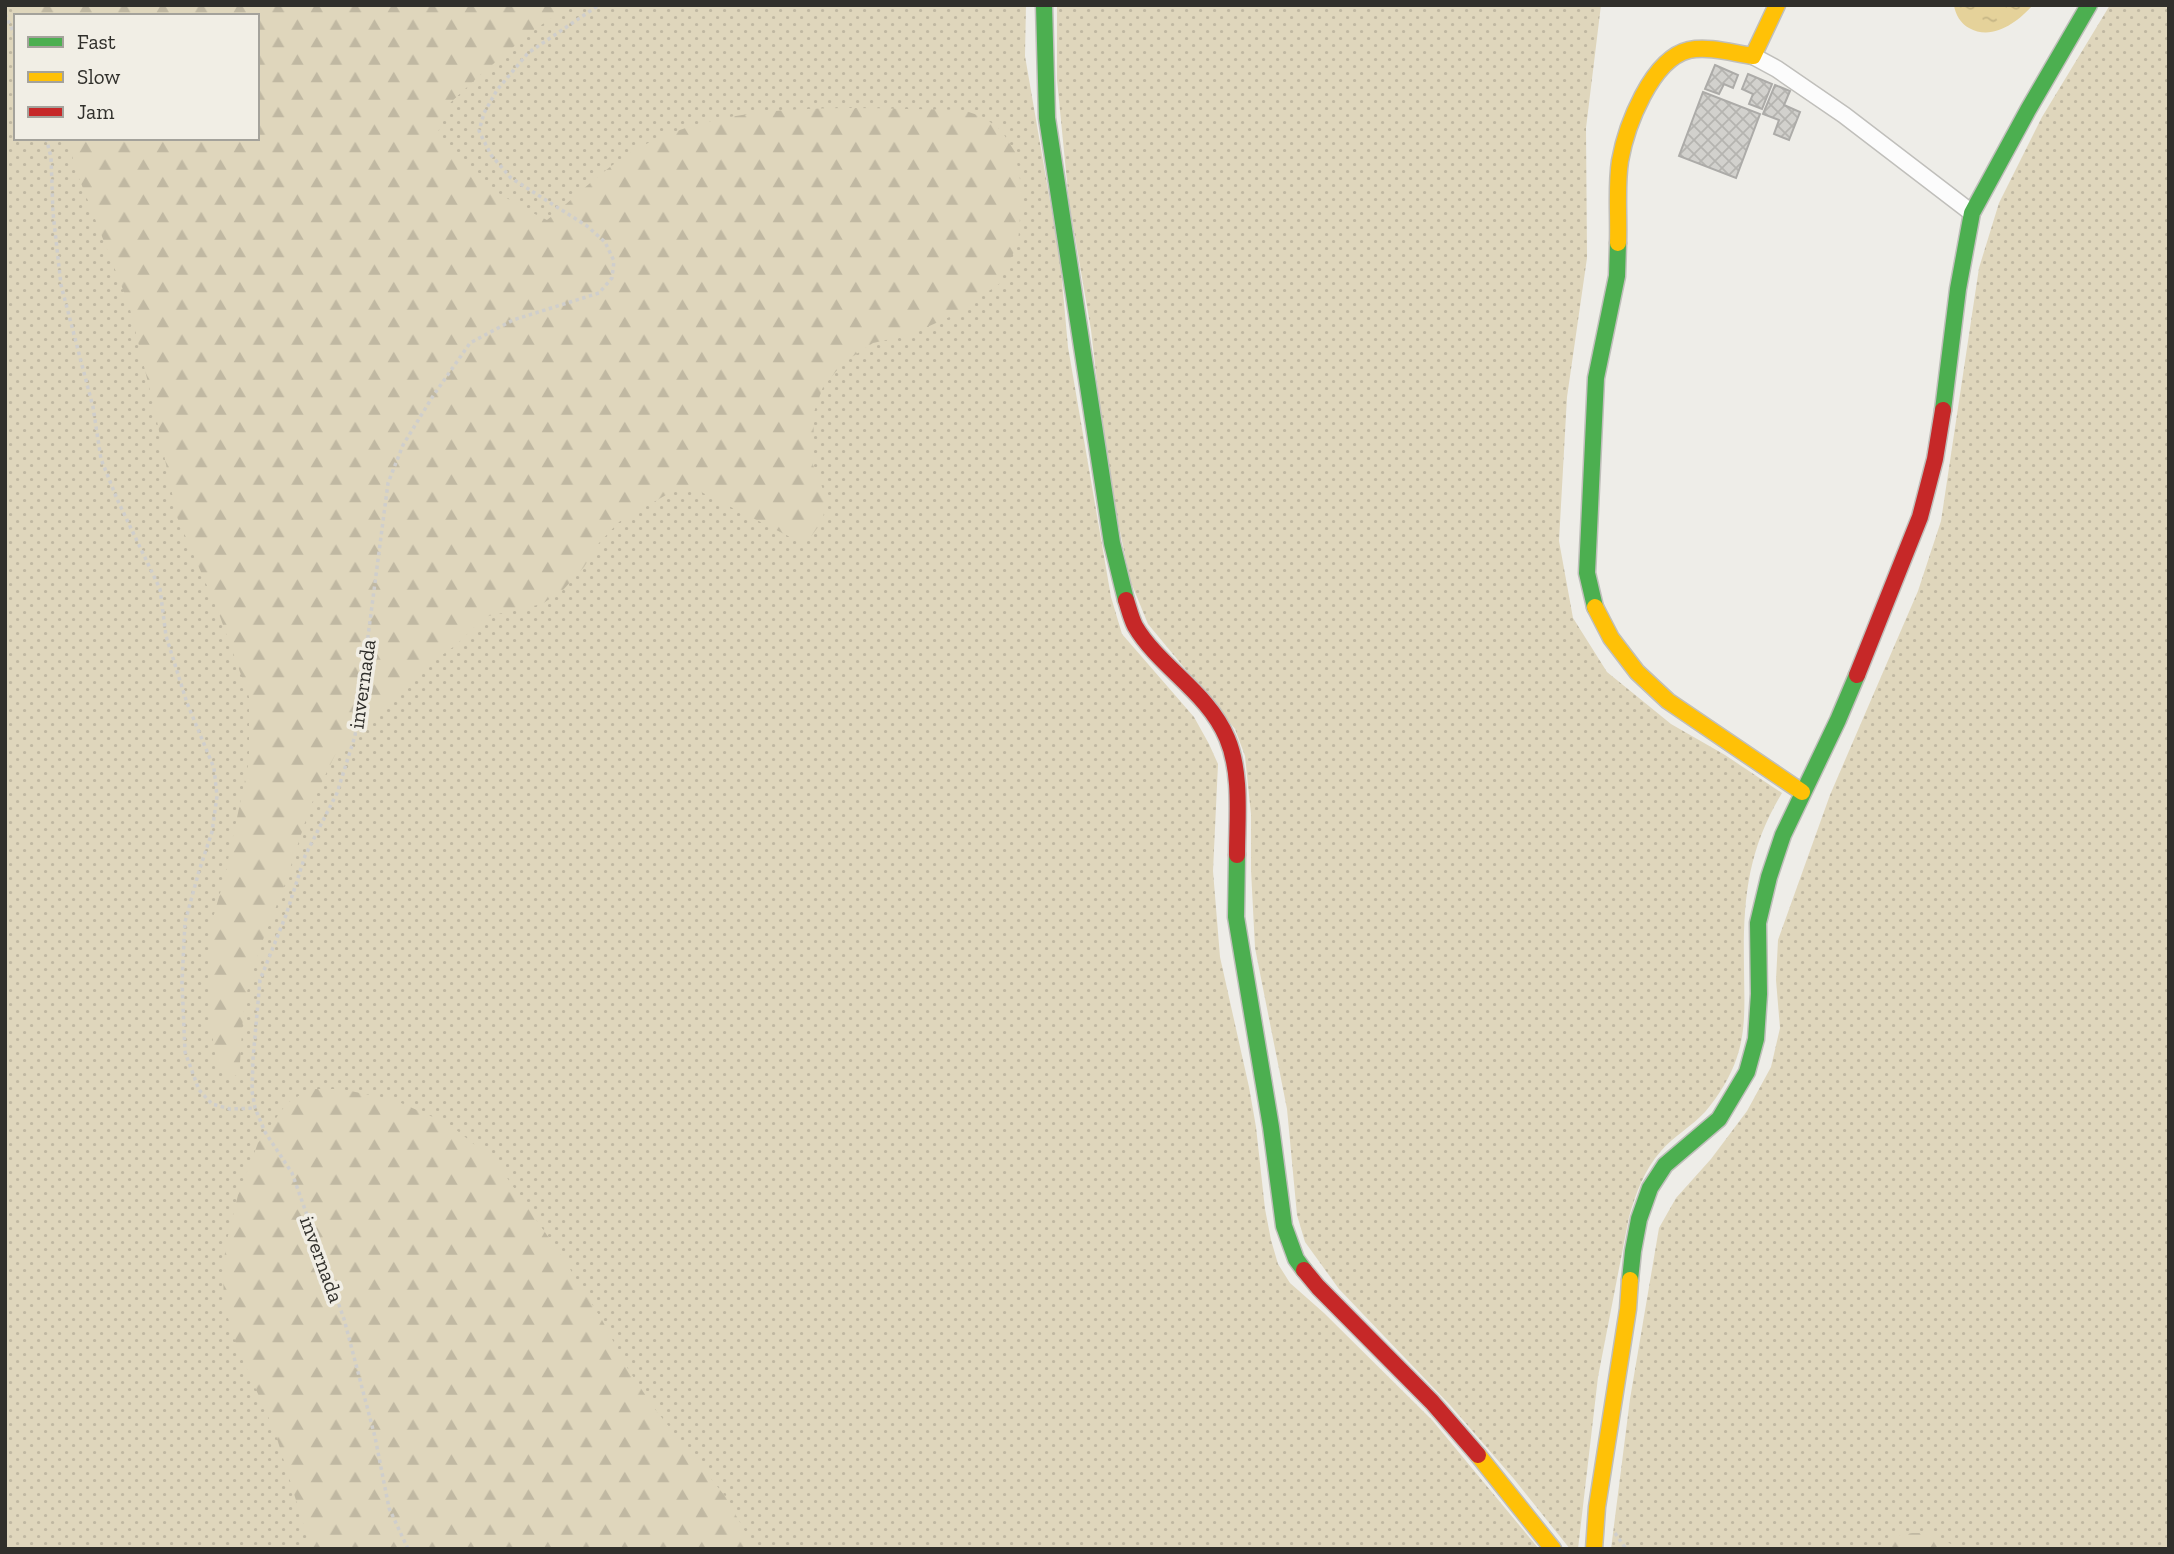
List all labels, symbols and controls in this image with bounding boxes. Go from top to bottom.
legend [14,14,259,140]
text: Fast [77,29,116,54]
text: Slow [77,64,120,89]
text: Jam [77,99,114,124]
street label: invernada [343,638,381,730]
street label: invernada [295,1212,349,1306]

